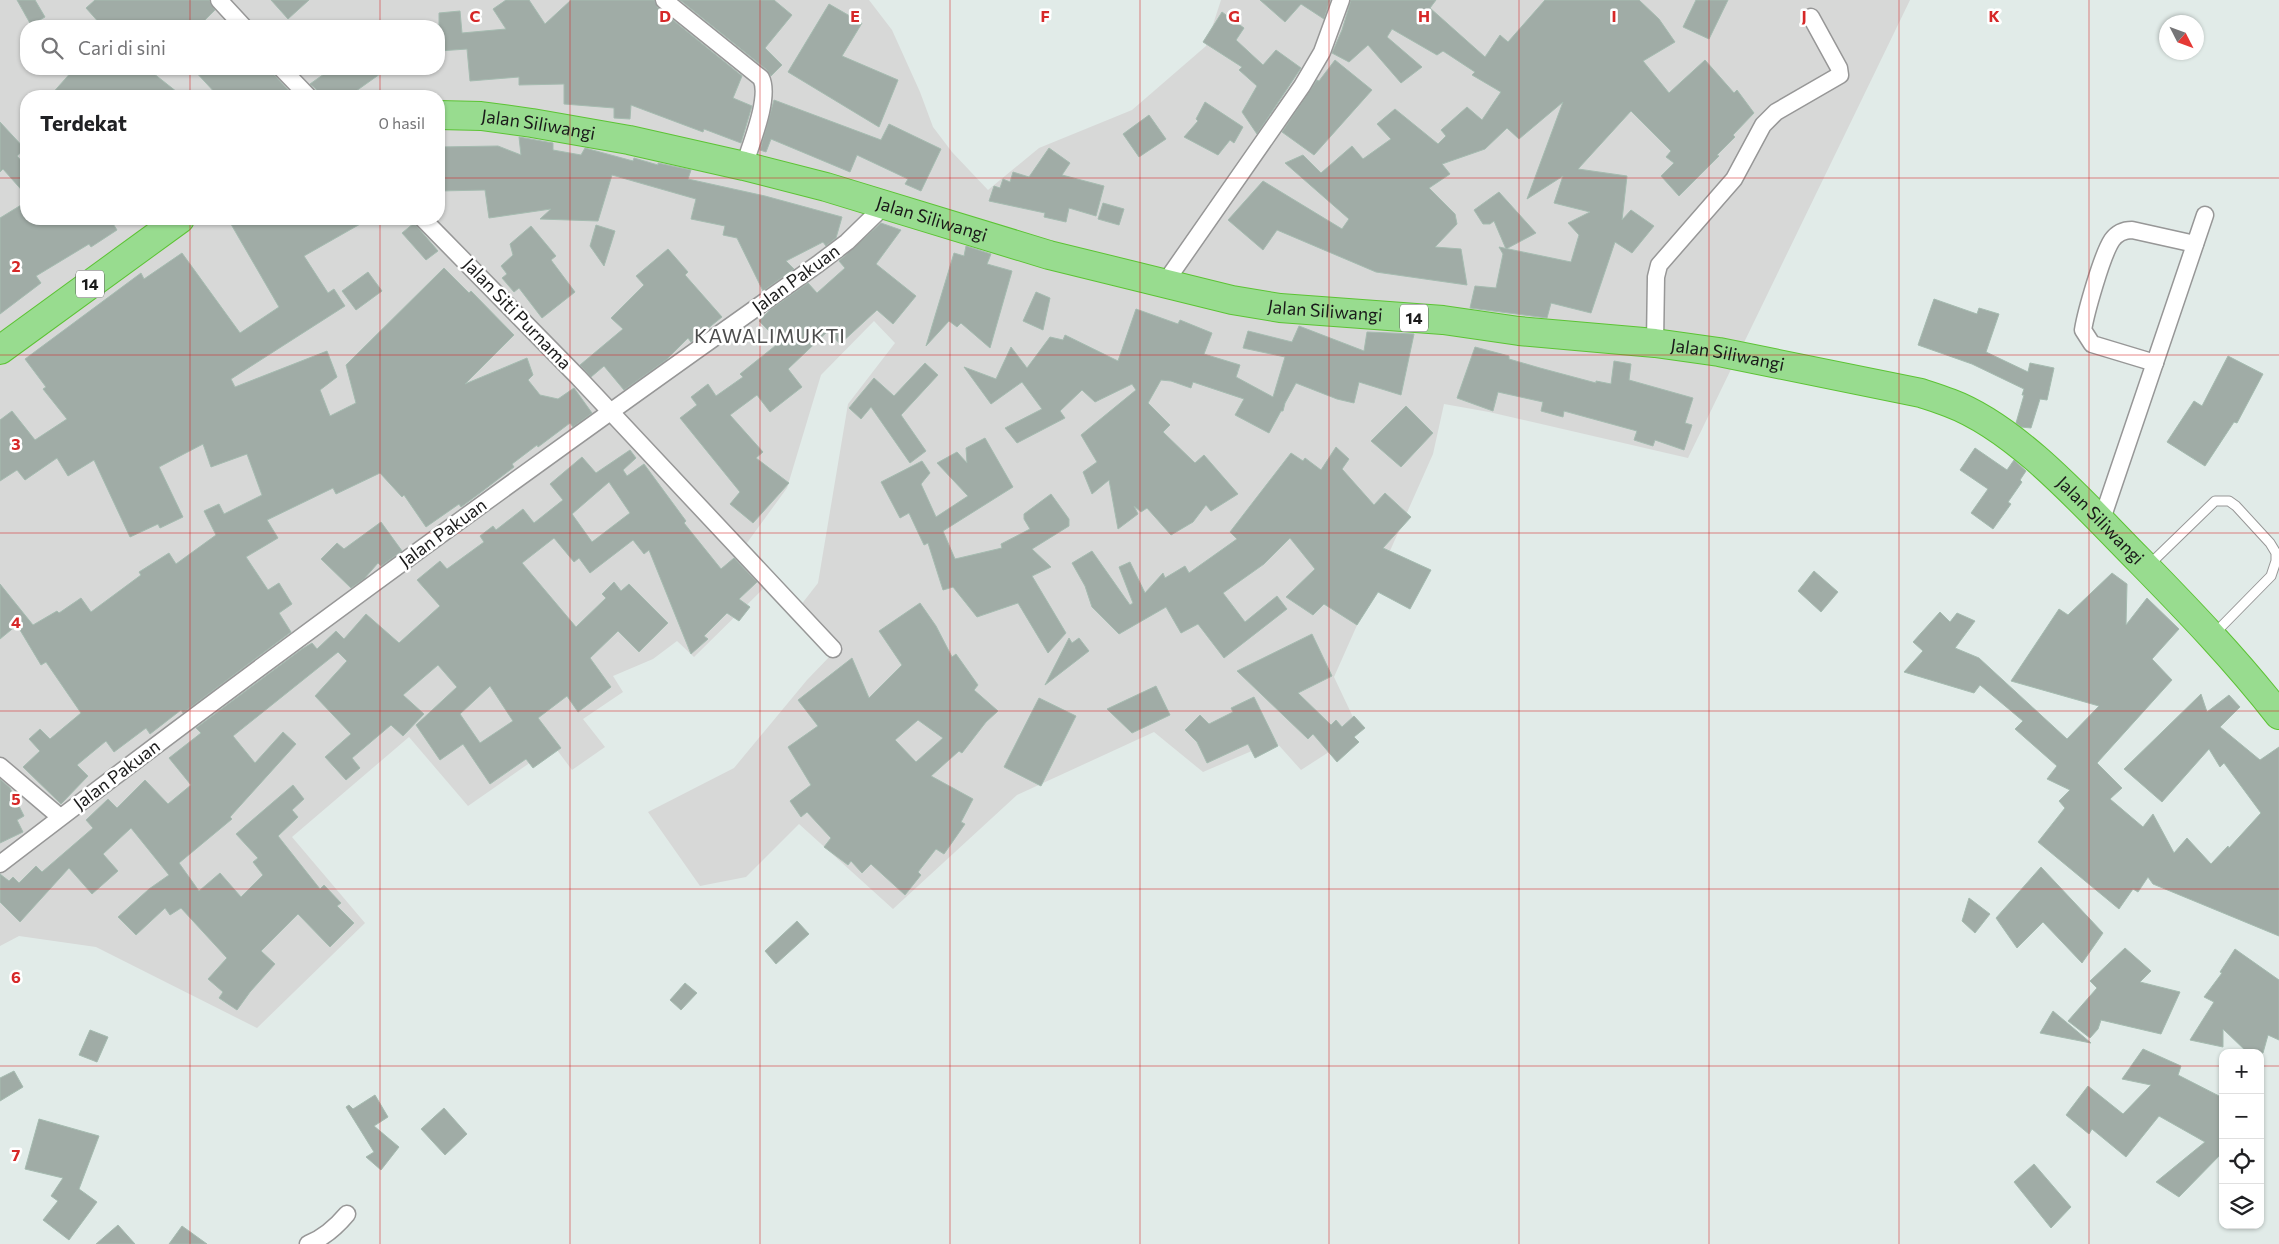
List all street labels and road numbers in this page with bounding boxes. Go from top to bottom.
street label: Jalan Siliwangi [480,104,597,144]
street label: Jalan Siliwangi [874,191,990,246]
street label: Jalan Pakuan [747,239,843,317]
street label: Jalan Siti Purnama [459,253,576,374]
road number: 14 [76,270,104,298]
street label: Jalan Siliwangi [1266,294,1383,326]
road number: 14 [1400,304,1428,332]
street label: Jalan Siliwangi [1669,333,1787,375]
street label: Jalan Siliwangi [2053,471,2149,569]
street label: Jalan Pakuan [394,493,490,571]
street label: Jalan Pakuan [69,735,164,814]

